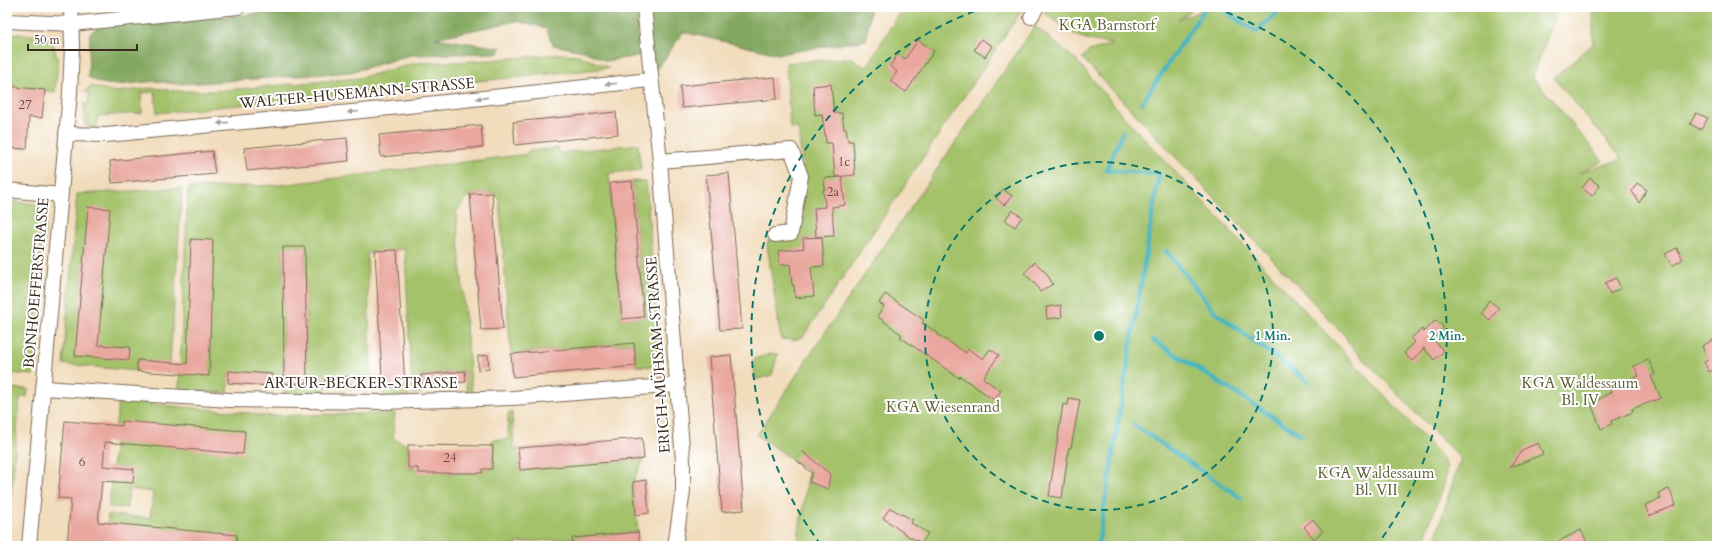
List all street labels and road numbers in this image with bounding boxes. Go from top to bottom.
street label: WALTER-HUSEMANN-STRASSE [238,73,476,113]
street label: BONHOEFFERSTRASSE [19,197,53,369]
street label: ERICH-MÜHSAM-STRASSE [641,256,675,454]
street label: ARTUR-BECKER-STRASSE [264,373,458,393]

